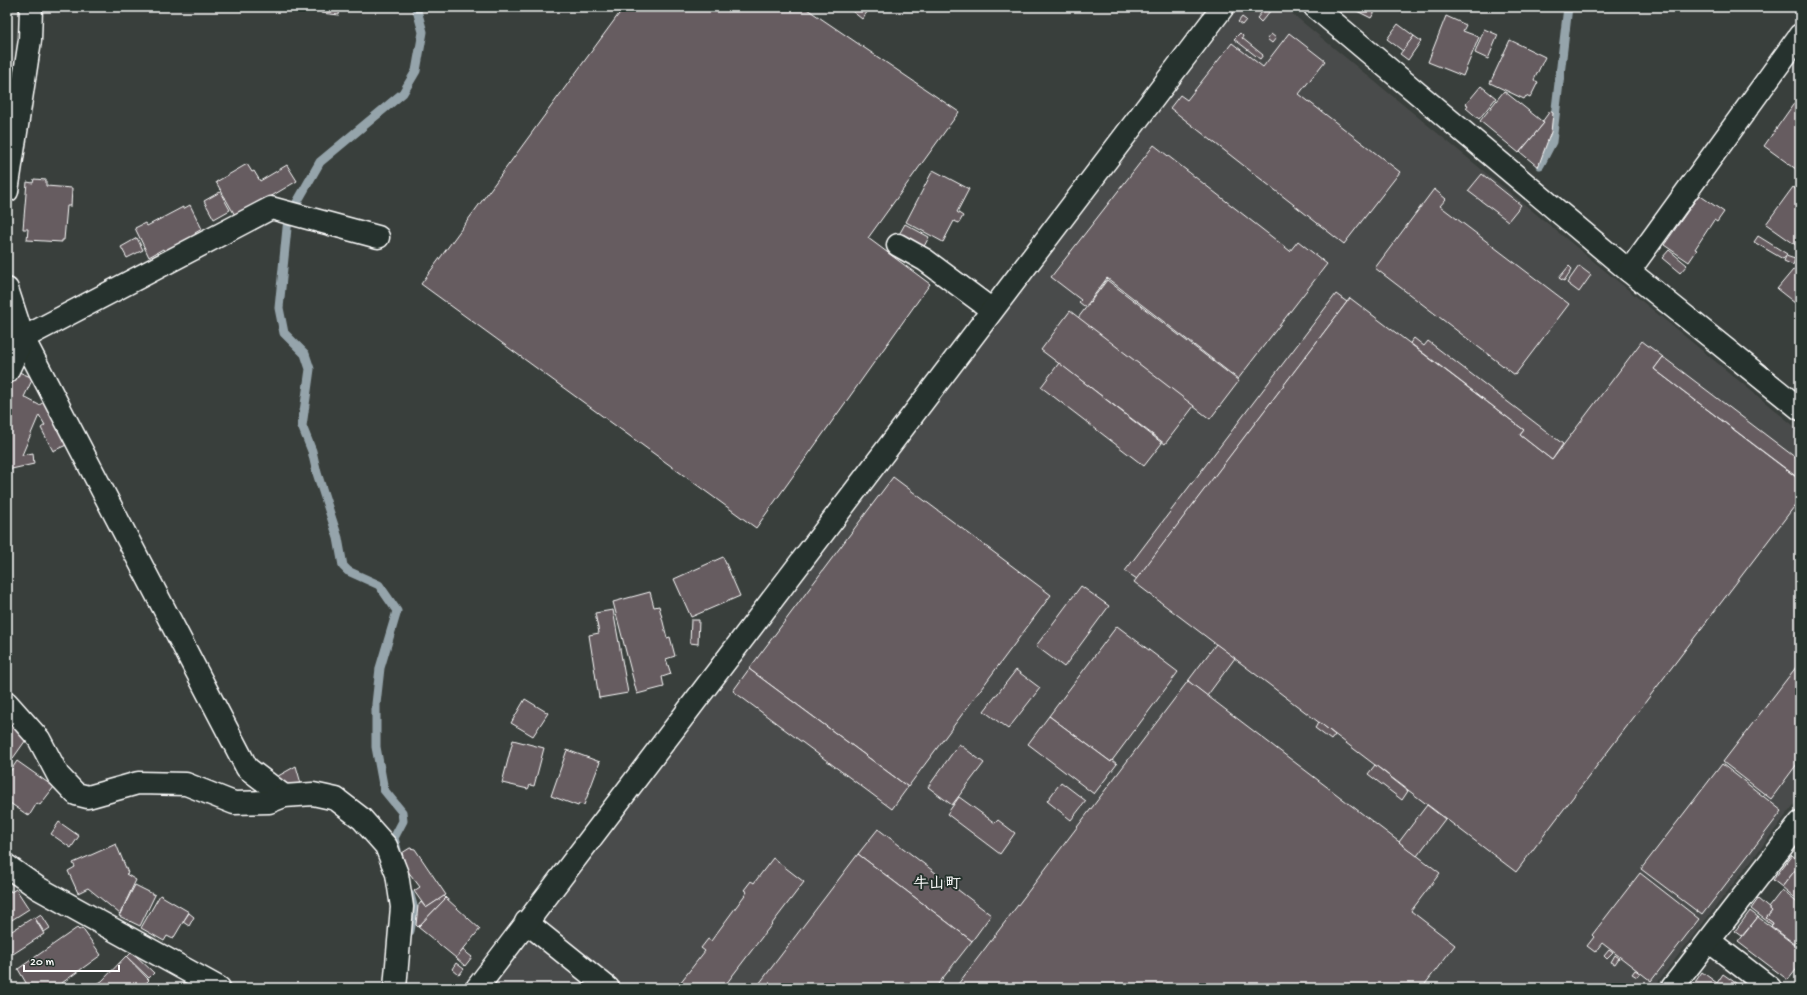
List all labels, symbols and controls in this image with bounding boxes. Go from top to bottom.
district label: 牛山町 [913,875,961,895]
scale bar [24,947,119,973]
text: 20 m [30,956,55,970]

